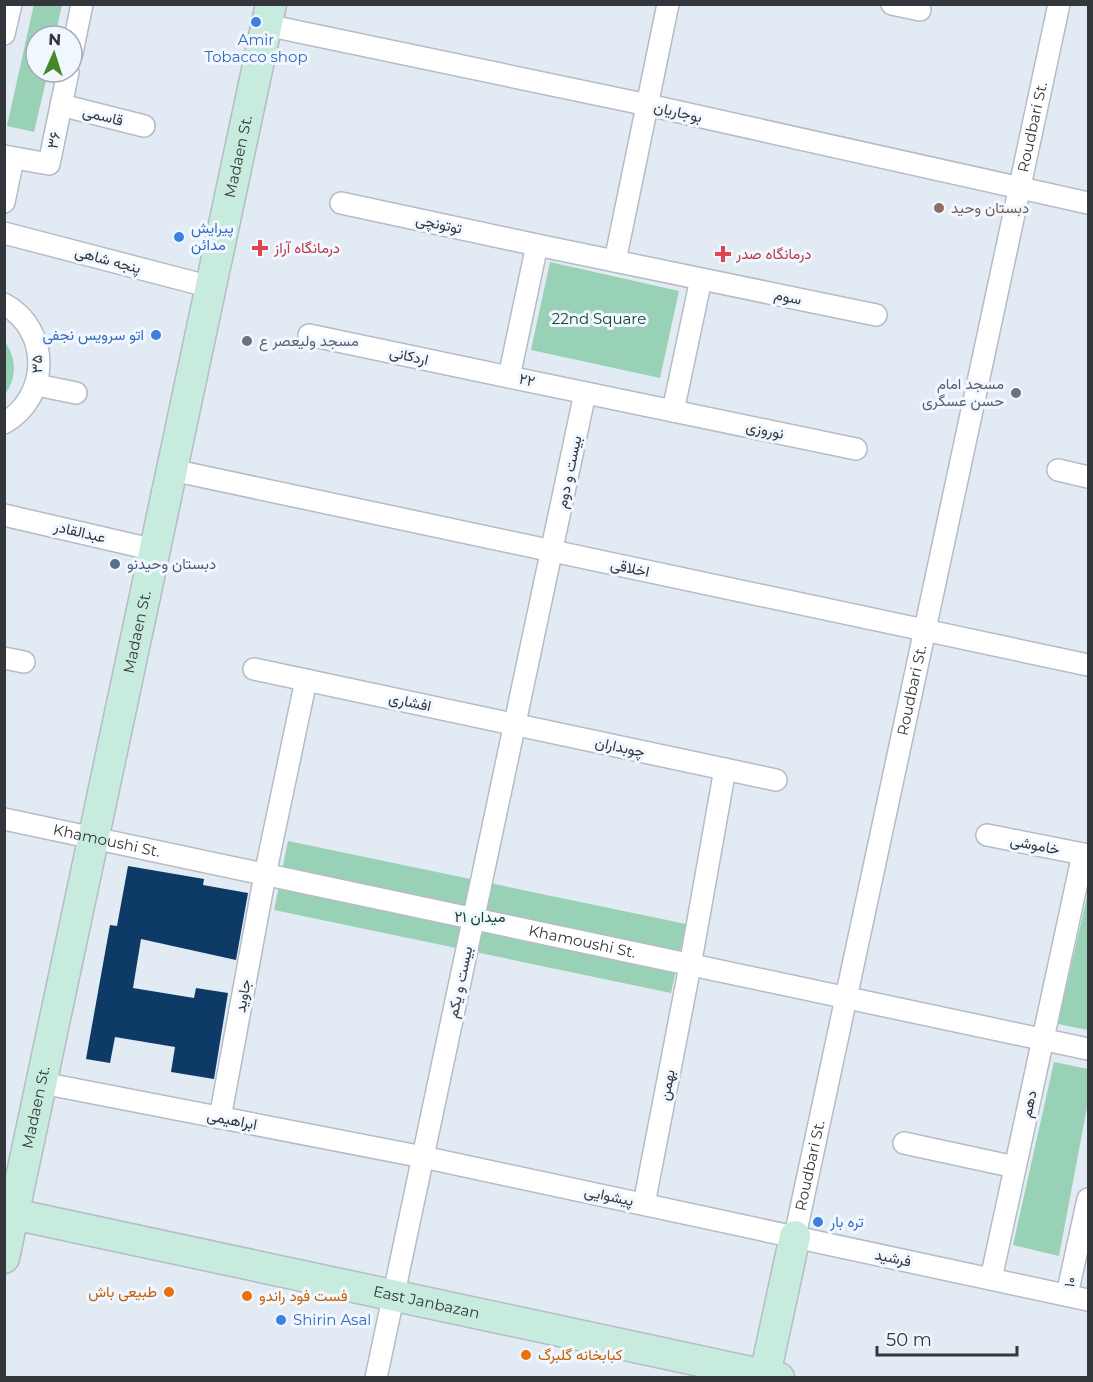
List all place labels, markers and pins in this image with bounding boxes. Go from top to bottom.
marker: Amir Tobacco shop [249,15,263,29]
place label: Amir Tobacco shop [204,30,308,66]
place label: دبستان وحید [951,198,1029,217]
marker: دبستان وحید [932,201,946,215]
place label: پیرایش مدائن [191,218,234,255]
marker: پیرایش مدائن [172,230,186,244]
place label: درمانگاه آراز [273,238,340,257]
marker: درمانگاه آراز [251,239,269,257]
place label: درمانگاه صدر [735,244,812,263]
marker: درمانگاه صدر [714,245,732,263]
place label: اتو سرویس نجفی [42,325,144,345]
marker: اتو سرویس نجفی [149,328,163,342]
place label: مسجد ولیعصر ع [259,331,359,352]
marker: مسجد ولیعصر ع [240,334,254,348]
place label: مسجد امام حسن عسگری [922,374,1004,411]
marker: مسجد امام حسن عسگری [1009,386,1023,400]
place label: دبستان وحیدنو [127,554,216,573]
marker: دبستان وحیدنو [108,557,122,571]
place label: تره بار [829,1212,864,1231]
marker: تره بار [811,1215,825,1229]
place label: طبیعی باش [88,1282,157,1302]
marker: طبیعی باش [162,1285,176,1299]
place label: فست فود راندو [259,1286,348,1305]
marker: فست فود راندو [240,1289,254,1303]
place label: Shirin Asal [293,1310,371,1329]
marker: Shirin Asal [274,1313,288,1327]
place label: کبابخانه گلبرگ [538,1345,623,1364]
marker: کبابخانه گلبرگ [519,1348,533,1362]

